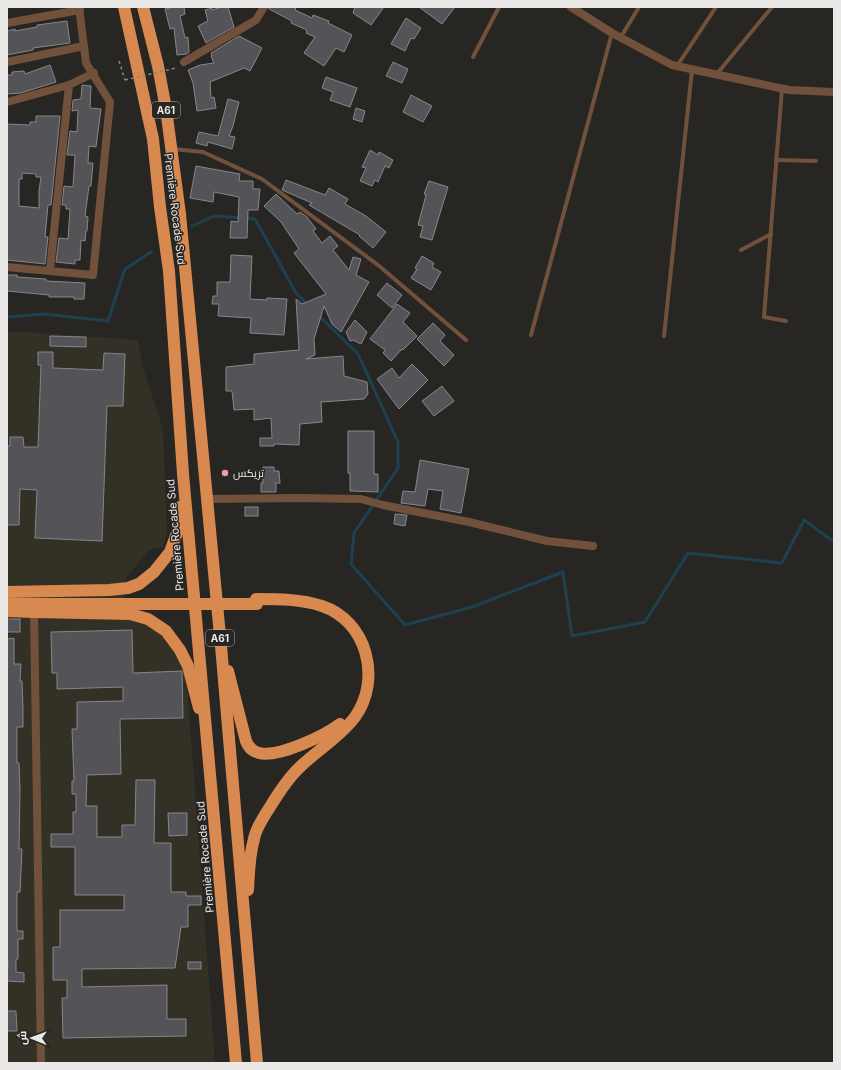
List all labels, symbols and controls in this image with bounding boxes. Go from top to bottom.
road number: A61 [152,102,180,118]
street label: Première Rocade Sud [161,152,189,266]
place label: تريكس [233,466,264,480]
marker: تريكس [220,468,230,478]
street label: Première Rocade Sud [163,479,187,591]
road number: A61 [206,630,234,646]
street label: Première Rocade Sud [193,801,217,913]
north arrow [12,1018,52,1058]
text: ش [15,1031,29,1045]

